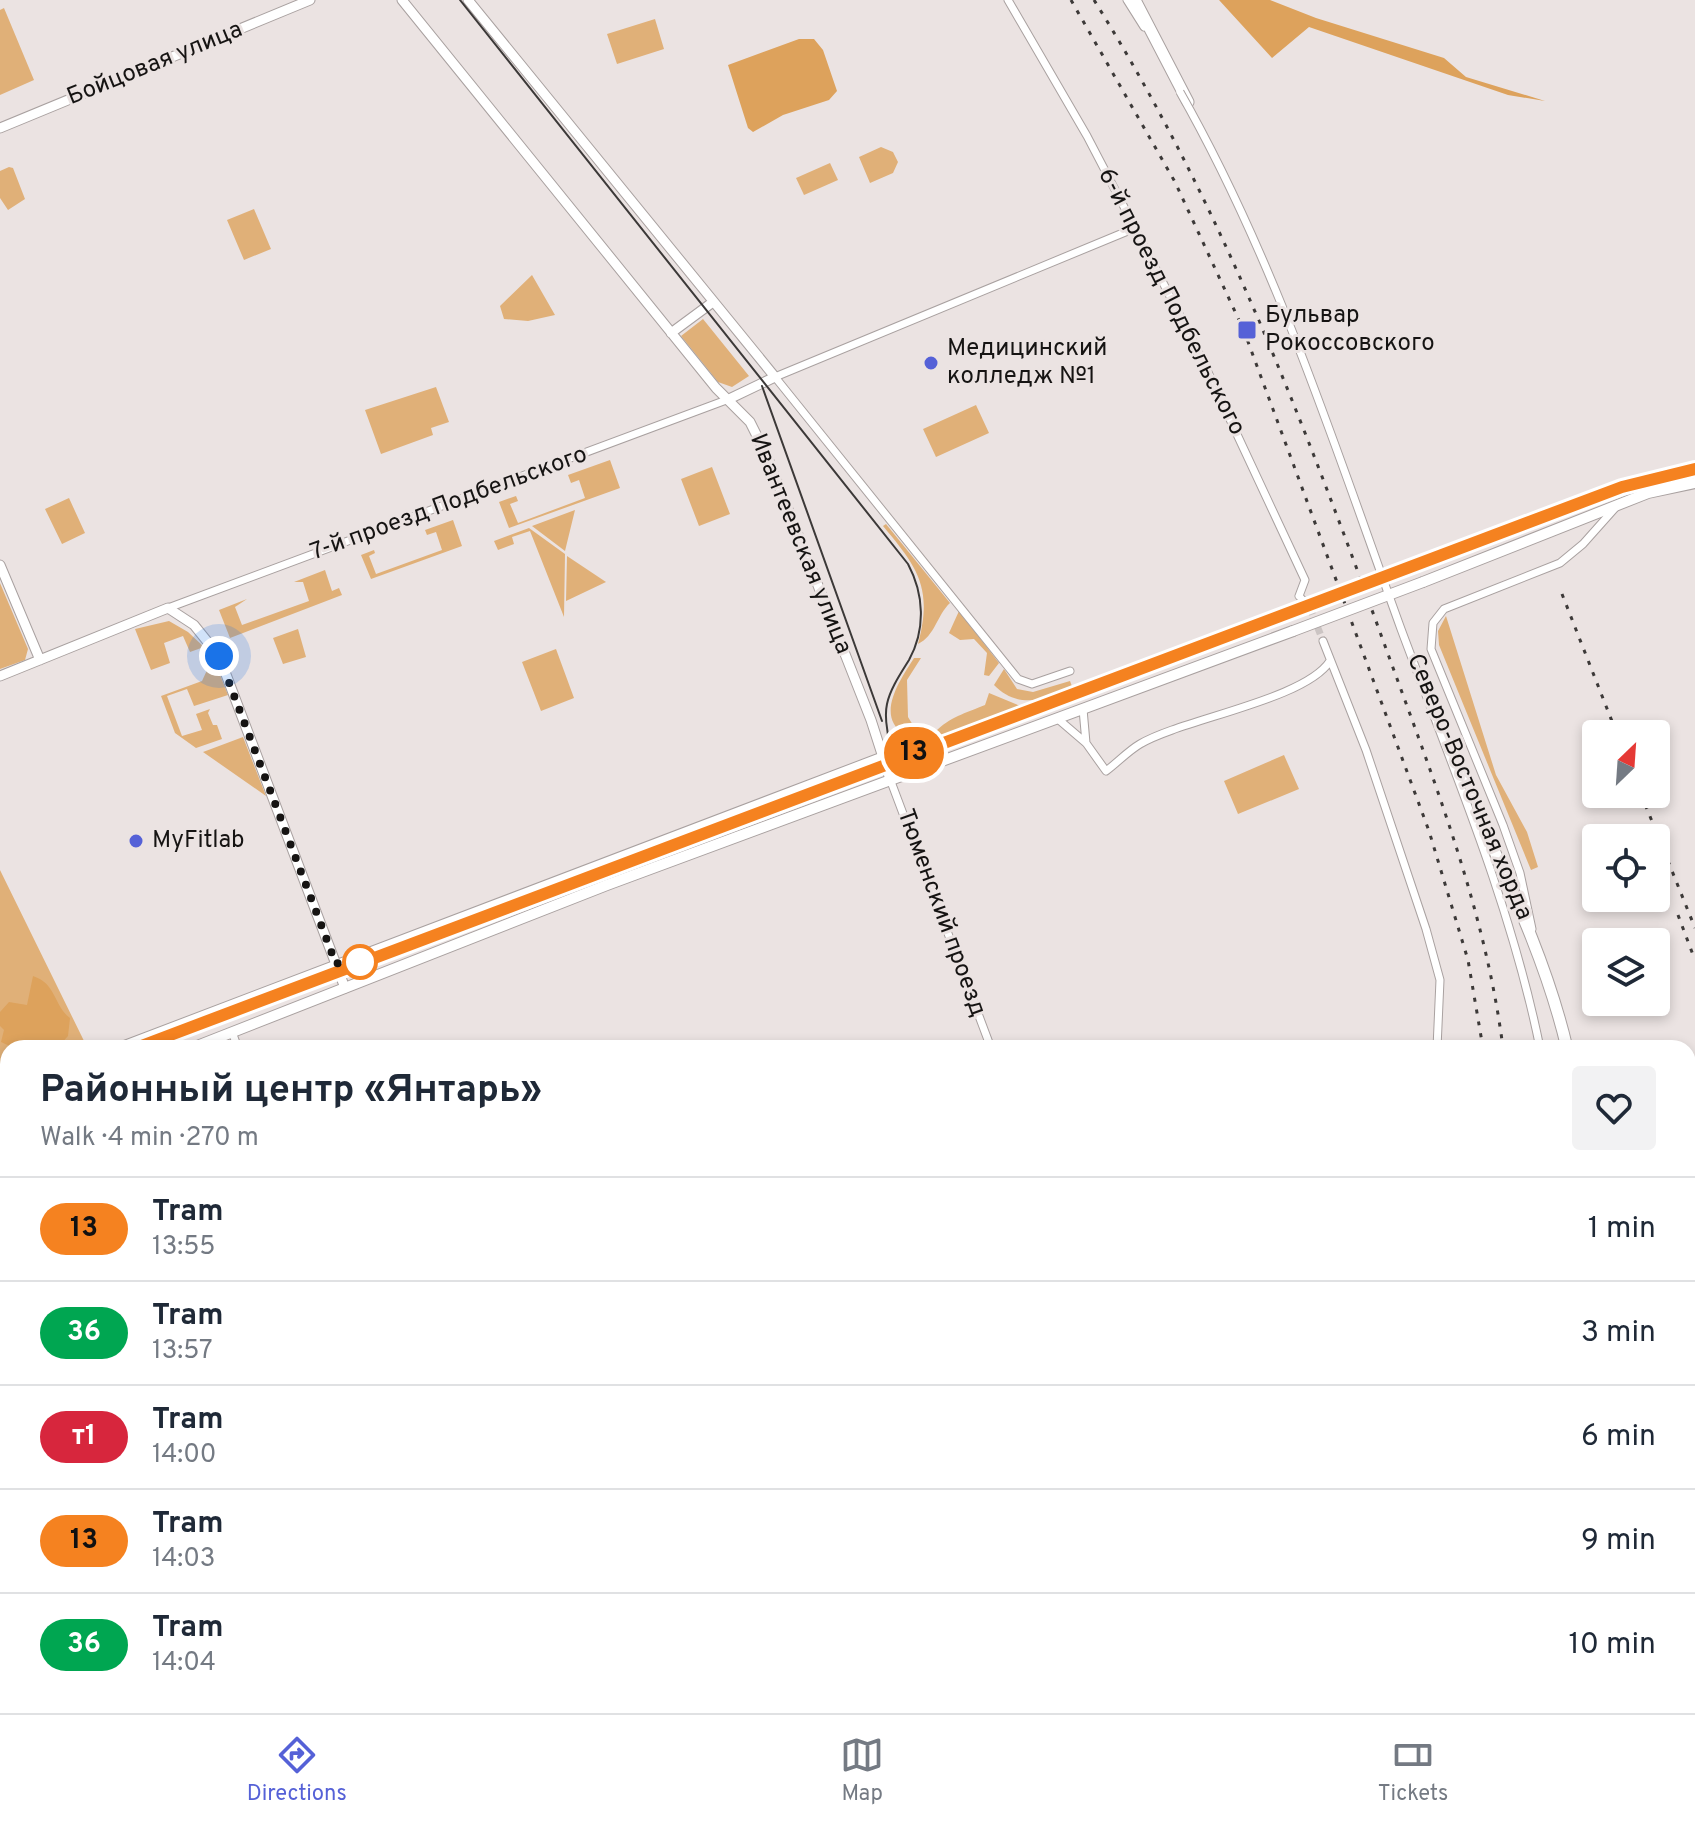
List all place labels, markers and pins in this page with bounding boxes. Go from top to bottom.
place label: Бульвар Рокоссовского [1265,301,1435,359]
marker: Бульвар Рокоссовского [1236,319,1258,341]
place label: Медицинский колледж №1 [947,334,1107,392]
marker: Медицинский колледж №1 [922,354,940,372]
place label: MyFitlab [152,826,245,856]
marker: MyFitlab [127,832,145,850]
unlabelled marker [343,945,377,979]

